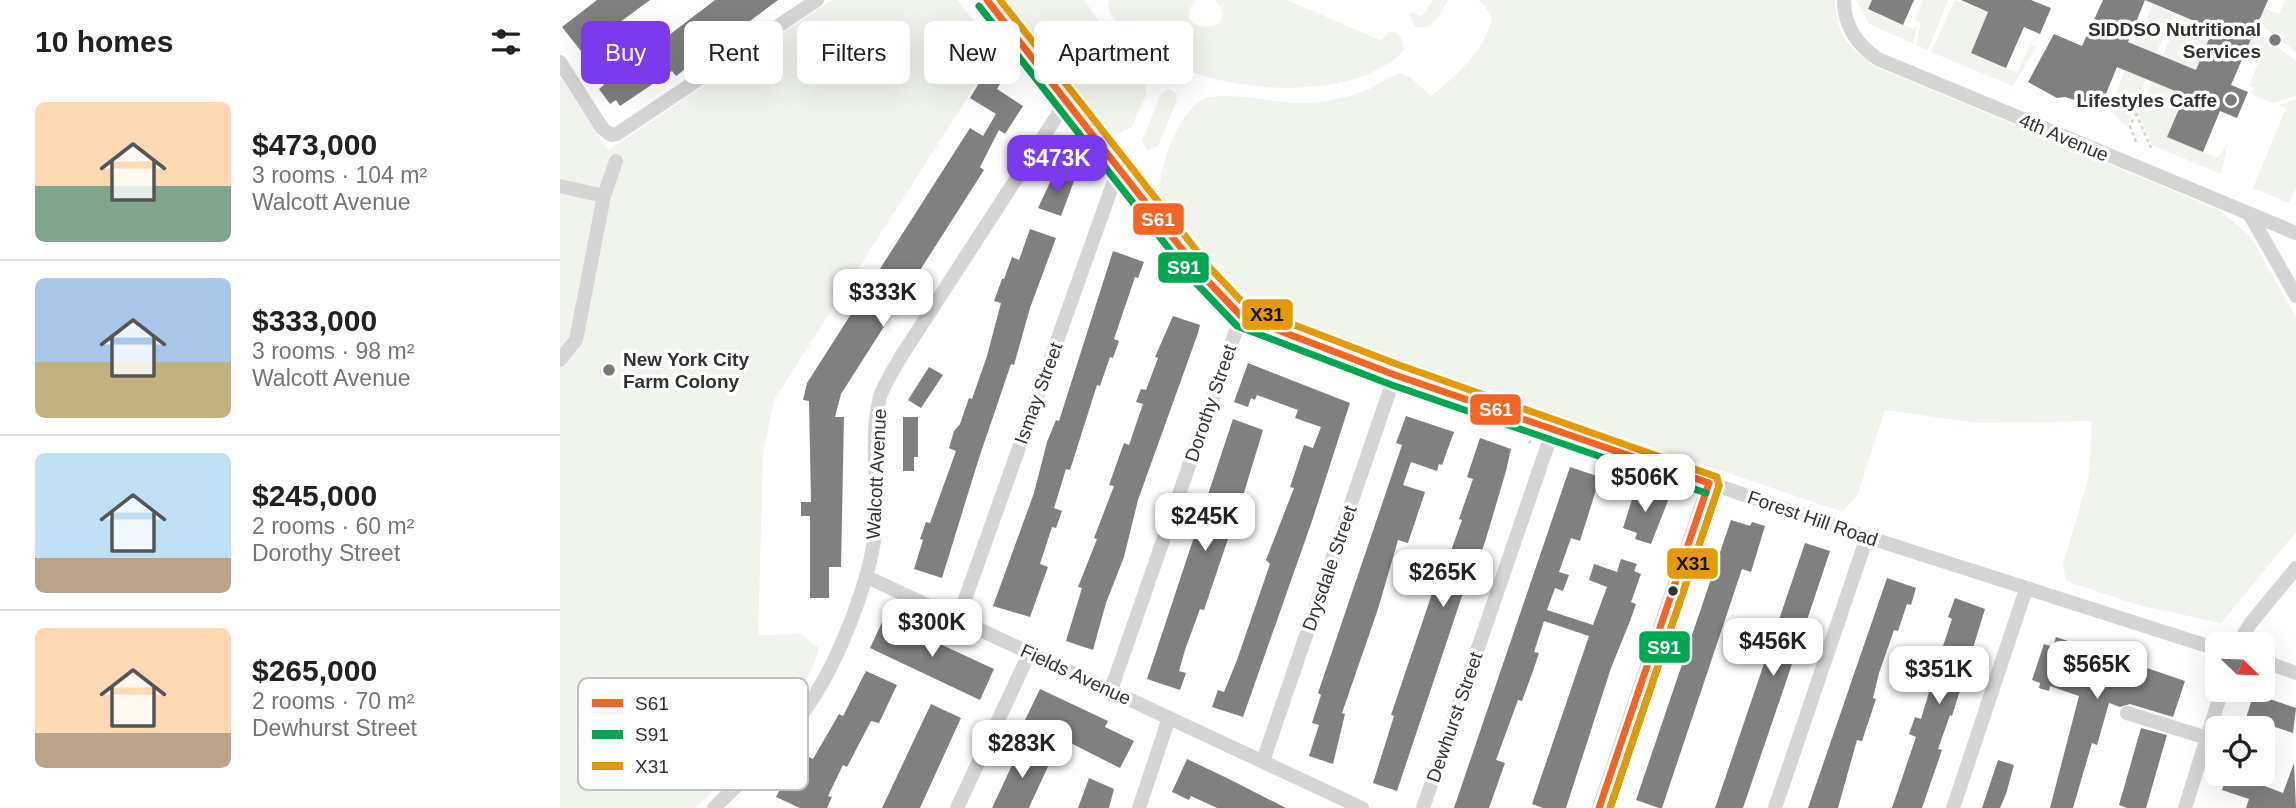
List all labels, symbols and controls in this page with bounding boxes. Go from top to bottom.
place label: SIDDSO Nutritional Services [2088,19,2261,62]
chip: Buy [581,21,670,84]
chip: Rent [684,21,783,84]
chip: Filters [797,21,910,84]
chip: New [924,21,1020,84]
chip: Apartment [1034,21,1193,84]
icon: filters [487,23,525,61]
text: 10 homes [35,25,173,58]
marker: SIDDSO Nutritional Services [2267,32,2283,48]
place label: Lifestyles Caffe [2077,90,2217,111]
marker: Lifestyles Caffe [2223,92,2239,108]
street label: 4th Avenue [2016,109,2112,166]
text: $473,000 [252,128,377,161]
icon: home [91,130,175,214]
pin: $473K [1008,136,1106,195]
text: $473K [1023,145,1091,171]
text: 3 rooms · 104 m² [252,162,427,188]
text: Walcott Avenue [252,189,411,215]
line badge: S61 [1132,202,1185,236]
text: S61 [1141,209,1175,230]
line badge: S91 [1157,251,1210,284]
text: S91 [1167,257,1201,278]
pin: $333K [834,270,932,329]
text: $333K [849,279,917,305]
line badge: X31 [1241,298,1294,331]
text: $333,000 [252,304,377,337]
text: X31 [1250,304,1284,325]
icon: home [91,306,175,390]
text: 3 rooms · 98 m² [252,338,414,364]
street label: Ismay Street [1010,339,1067,447]
street label: Dorothy Street [1181,341,1241,464]
place label: New York City Farm Colony [623,349,749,392]
marker: New York City Farm Colony [601,362,617,378]
text: Walcott Avenue [252,365,411,391]
line badge: S61 [1469,393,1522,426]
text: S61 [1479,399,1513,420]
street label: Walcott Avenue [863,408,890,540]
pin: $506K [1596,454,1694,514]
text: $506K [1611,464,1679,490]
text: $245,000 [252,479,377,512]
icon: home [91,481,175,565]
street label: Forest Hill Road [1745,486,1881,551]
pin: $245K [1156,494,1254,553]
street label: Drysdale Street [1298,502,1361,633]
text: $245K [1171,503,1239,529]
text: 2 rooms · 60 m² [252,513,414,539]
text: Dorothy Street [252,540,400,566]
line badge: X31 [1666,547,1719,580]
pin: $265K [1394,550,1492,609]
text: X31 [1676,553,1710,574]
text: $265K [1409,559,1477,585]
unlabelled marker [1666,584,1680,598]
pin: $300K [883,600,981,659]
text: $300K [898,609,966,635]
pin: $456K [1724,618,1822,678]
text: $456K [1739,628,1807,654]
line badge: S91 [1638,630,1691,664]
north arrow [2205,632,2275,702]
map controls [2205,632,2275,786]
text: S91 [1647,637,1681,658]
street label: Fields Avenue [1017,640,1134,709]
pin: $565K [2048,642,2146,701]
pin: $351K [1890,646,1988,706]
street label: Dewhurst Street [1422,649,1487,785]
text: $565K [2063,651,2131,677]
text: $265,000 [252,654,377,687]
icon: home [91,656,175,740]
text: $351K [1905,656,1973,682]
legend [578,678,808,790]
text: 2 rooms · 70 m² [252,688,414,714]
text: S61 [635,693,669,714]
text: Dewhurst Street [252,715,417,741]
button: locate [2205,716,2275,786]
pin: $283K [973,720,1071,780]
text: S91 [635,724,669,745]
text: $283K [988,730,1056,756]
text: X31 [635,756,669,777]

